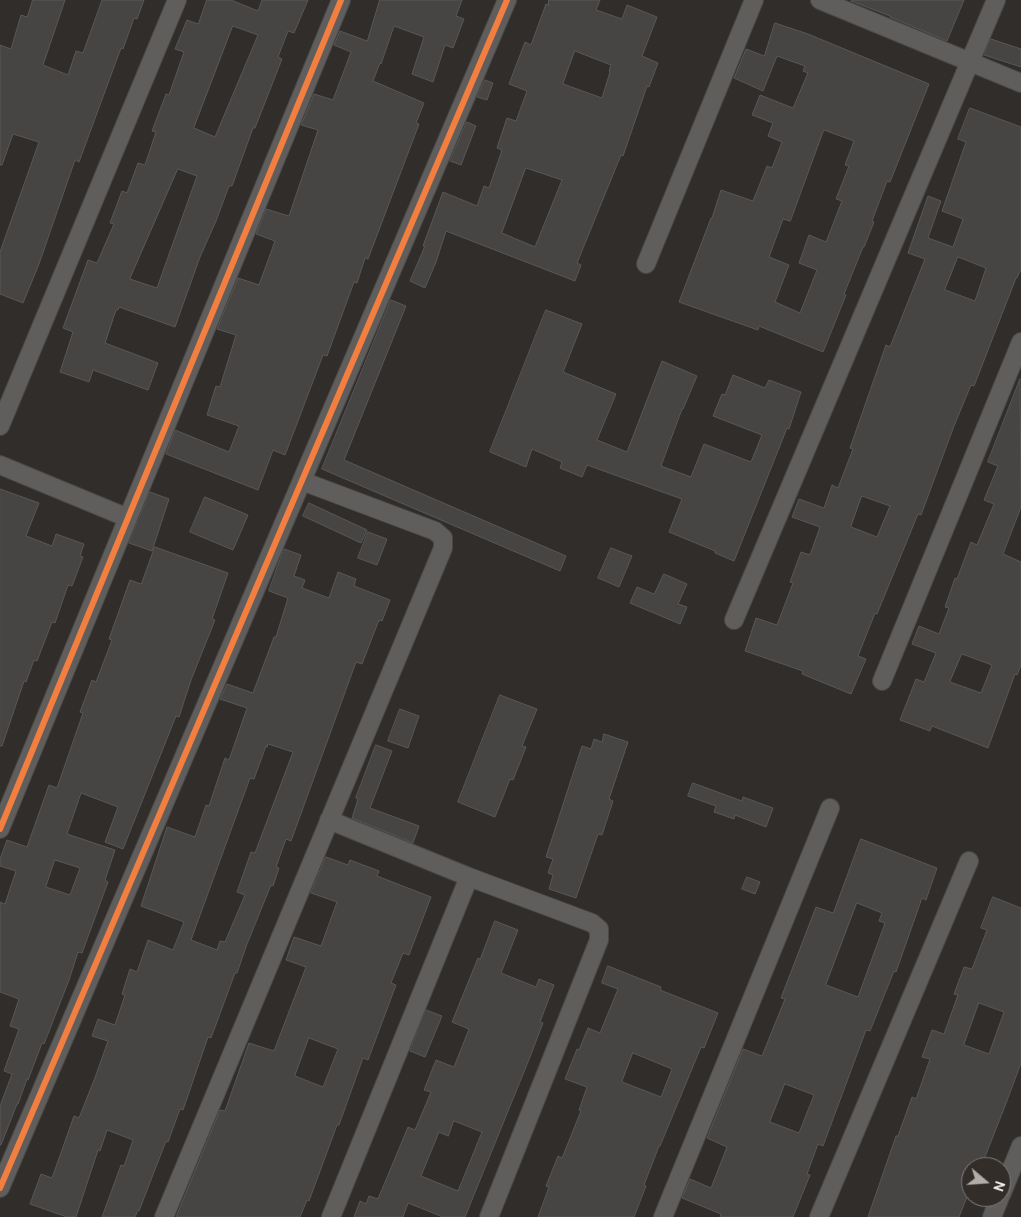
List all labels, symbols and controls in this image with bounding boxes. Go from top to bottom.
north arrow [961,1157,1011,1207]
text: N [989,1179,1009,1194]

